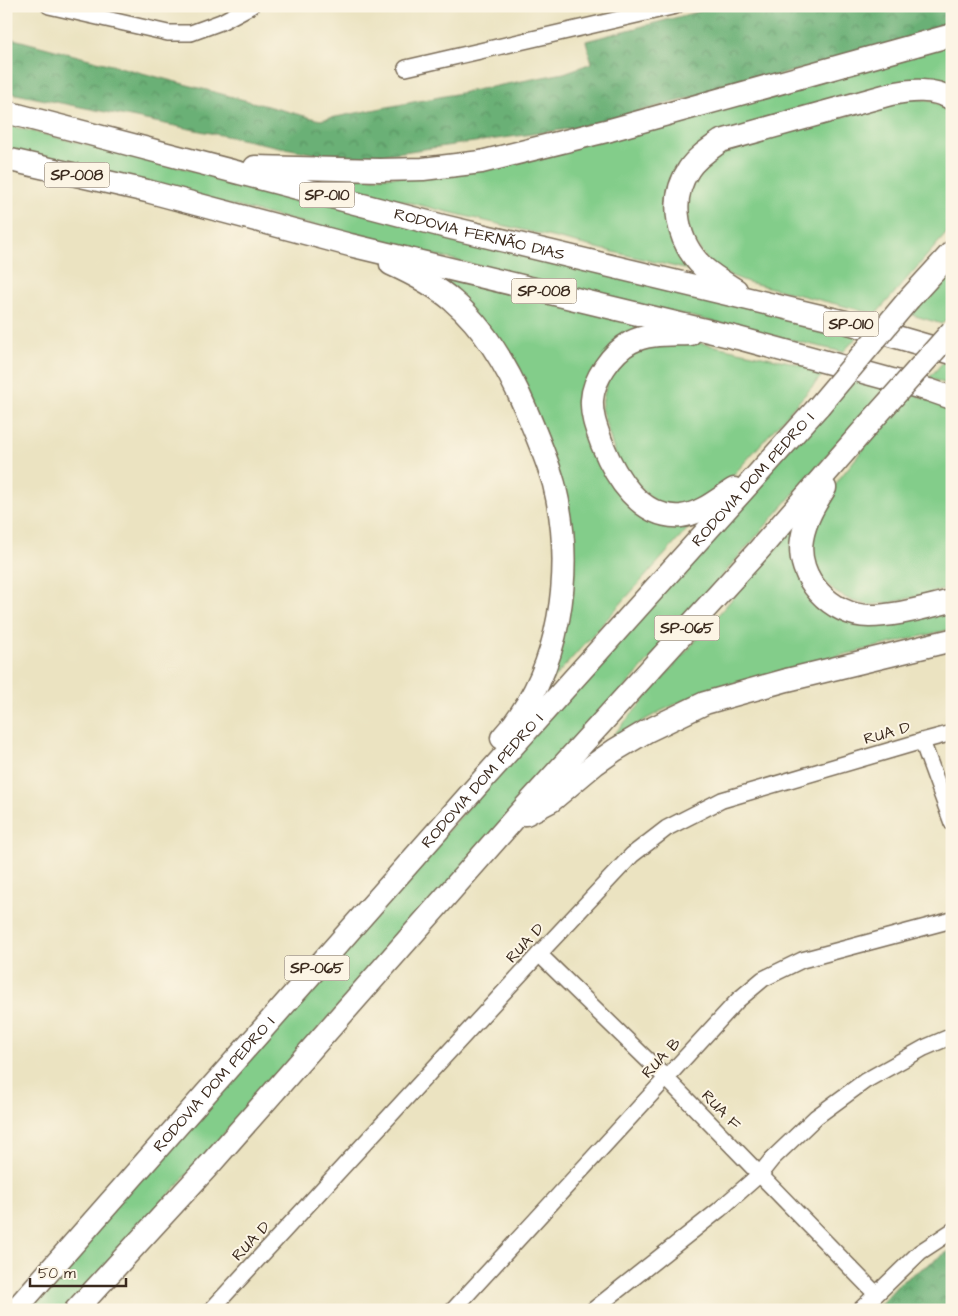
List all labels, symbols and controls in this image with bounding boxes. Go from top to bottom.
road number: SP-008 [44,162,110,188]
road number: SP-010 [300,182,354,208]
street label: RODOVIA FERNÃO DIAS [392,203,567,266]
road number: SP-008 [512,278,576,304]
road number: SP-010 [824,312,878,336]
street label: RODOVIA DOM PEDRO I [687,407,819,552]
road number: SP-065 [654,616,720,640]
street label: RODOVIA DOM PEDRO I [416,708,548,853]
street label: RUA D [861,716,913,750]
street label: RUA D [501,918,549,968]
road number: SP-065 [284,956,350,980]
street label: RODOVIA DOM PEDRO I [148,1012,280,1157]
street label: RUA B [636,1032,686,1083]
street label: RUA F [696,1085,746,1135]
street label: RUA D [227,1216,275,1266]
scale bar [30,1256,126,1288]
text: 50 m [38,1263,76,1284]

